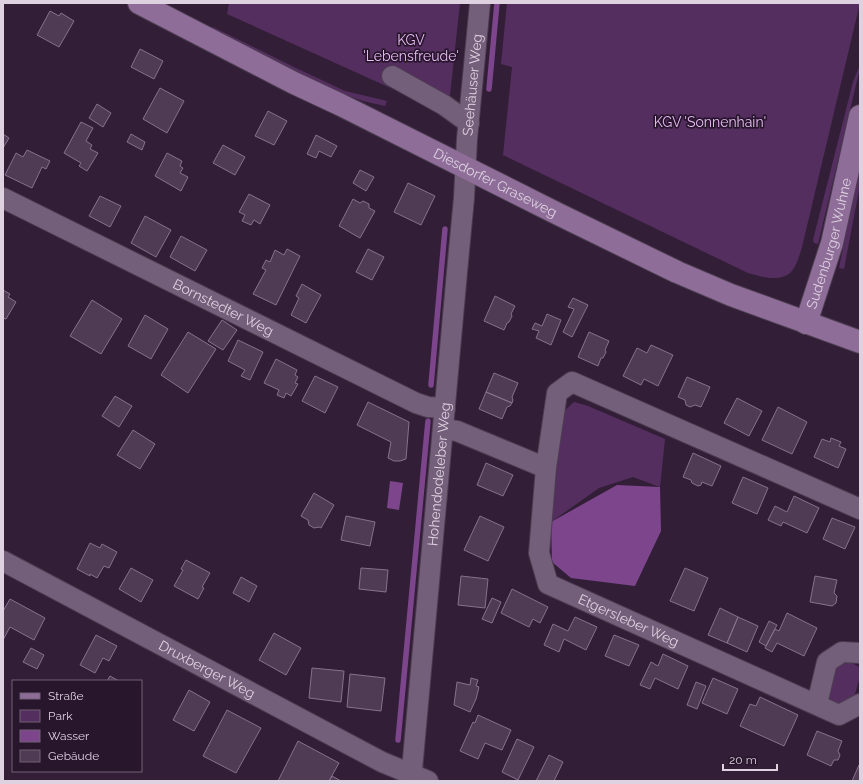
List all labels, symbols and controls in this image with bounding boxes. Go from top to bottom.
park label: KGV 'Lebensfreude' [363,32,459,64]
street label: Seehäuser Weg [459,33,485,136]
park label: KGV 'Sonnenhain' [654,114,766,130]
street label: Diesdorfer Graseweg [431,145,560,220]
street label: Sudenburger Wuhne [803,176,854,311]
street label: Bornstedter Weg [170,276,276,339]
street label: Hohendodeleber Weg [424,402,453,547]
street label: Etgersleber Weg [576,591,681,650]
street label: Druxberger Weg [156,637,258,701]
legend [12,680,142,772]
text: Straße [48,689,84,703]
text: Park [48,709,73,723]
text: Wasser [48,729,90,743]
scale bar [723,746,777,772]
text: Gebäude [48,749,99,763]
text: 20 m [729,753,757,767]

